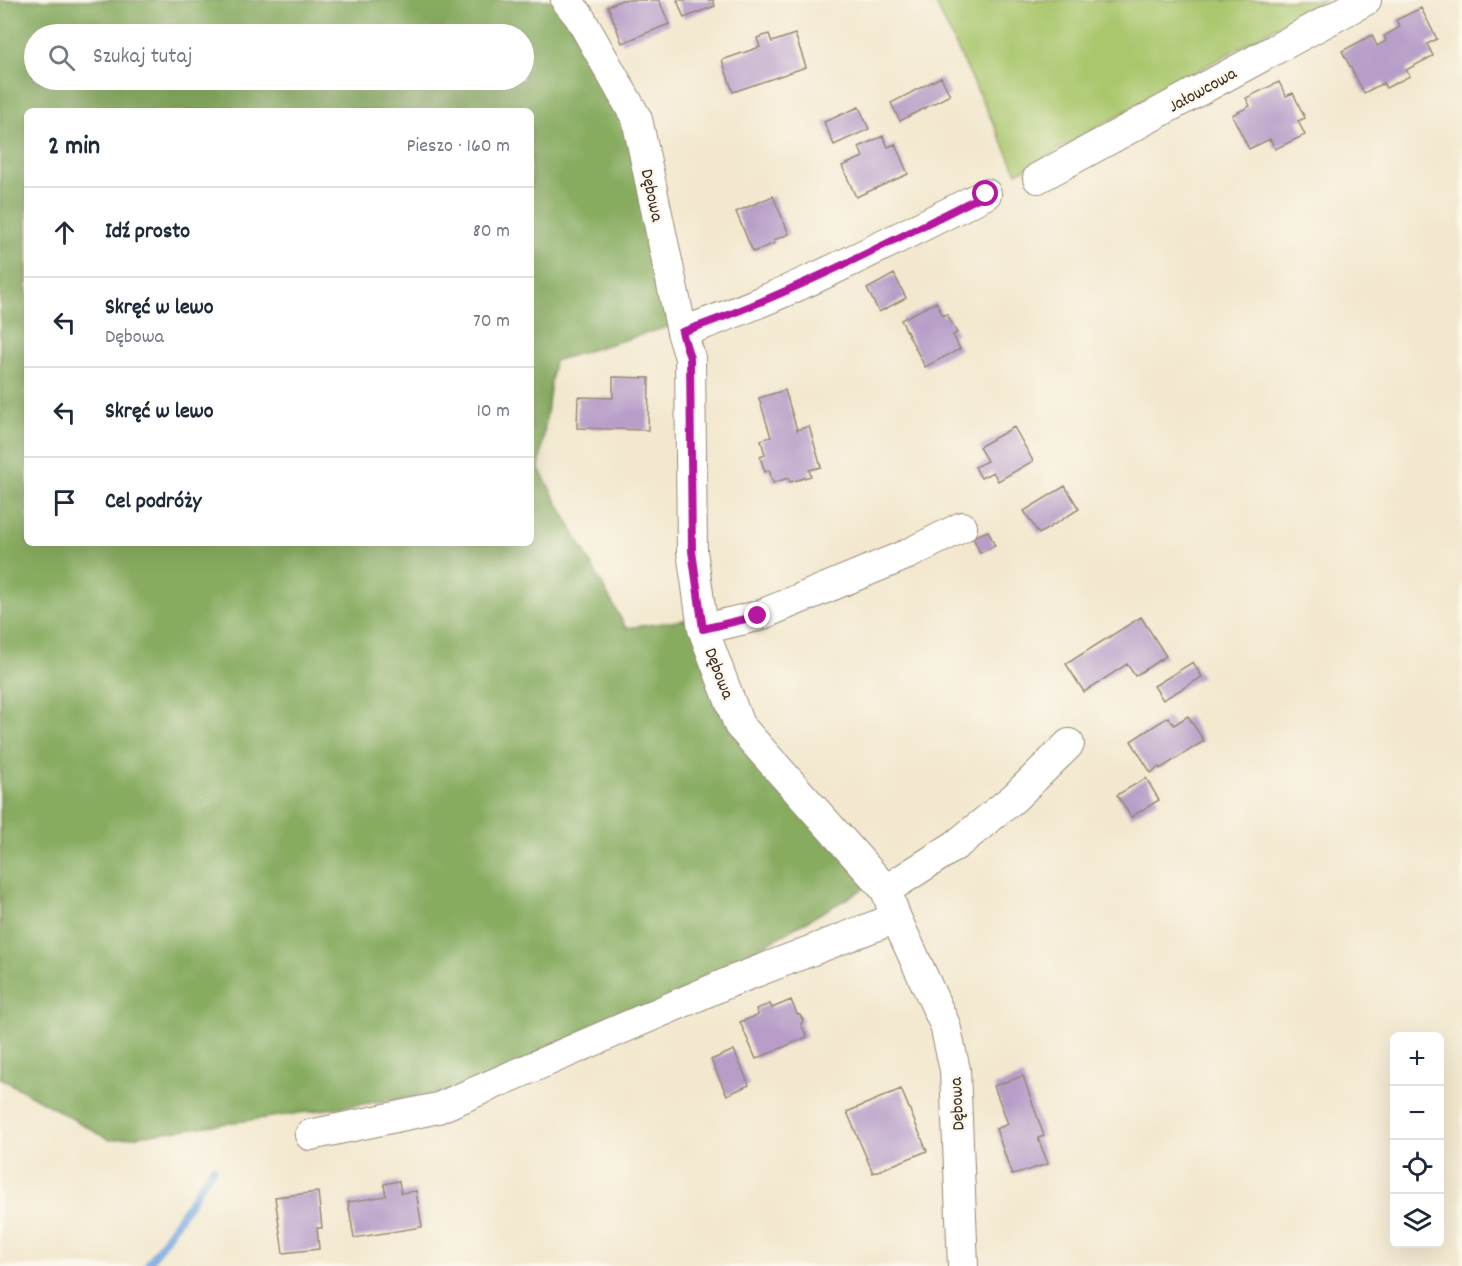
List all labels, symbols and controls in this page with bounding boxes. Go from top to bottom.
search box [24,24,534,90]
icon: search [45,41,78,74]
text: Szukaj tutaj [93,42,192,73]
street label: Jałowcowa [1165,62,1242,120]
text: 2 min [48,129,100,166]
text: Pieszo · 160 m [406,133,510,161]
street label: Dębowa [633,167,668,225]
route start [972,180,998,206]
icon: ahead [48,216,81,249]
text: Idź prosto [105,217,190,248]
text: 80 m [473,218,510,246]
text: Skręć w lewo [105,293,214,324]
icon: left [48,306,81,339]
text: 70 m [473,308,510,336]
text: Dębowa [105,324,164,352]
icon: left [48,396,81,429]
text: Skręć w lewo [105,397,214,428]
text: 10 m [476,398,510,426]
icon: arrive [48,486,81,519]
text: Cel podróży [105,487,201,518]
route end [744,602,770,628]
street label: Dębowa [696,645,739,704]
map controls [1390,1032,1444,1248]
button: + [1390,1032,1444,1086]
street label: Dębowa [945,1076,972,1131]
button: − [1390,1086,1444,1140]
button: locate [1390,1140,1444,1194]
button: layers [1390,1194,1444,1248]

